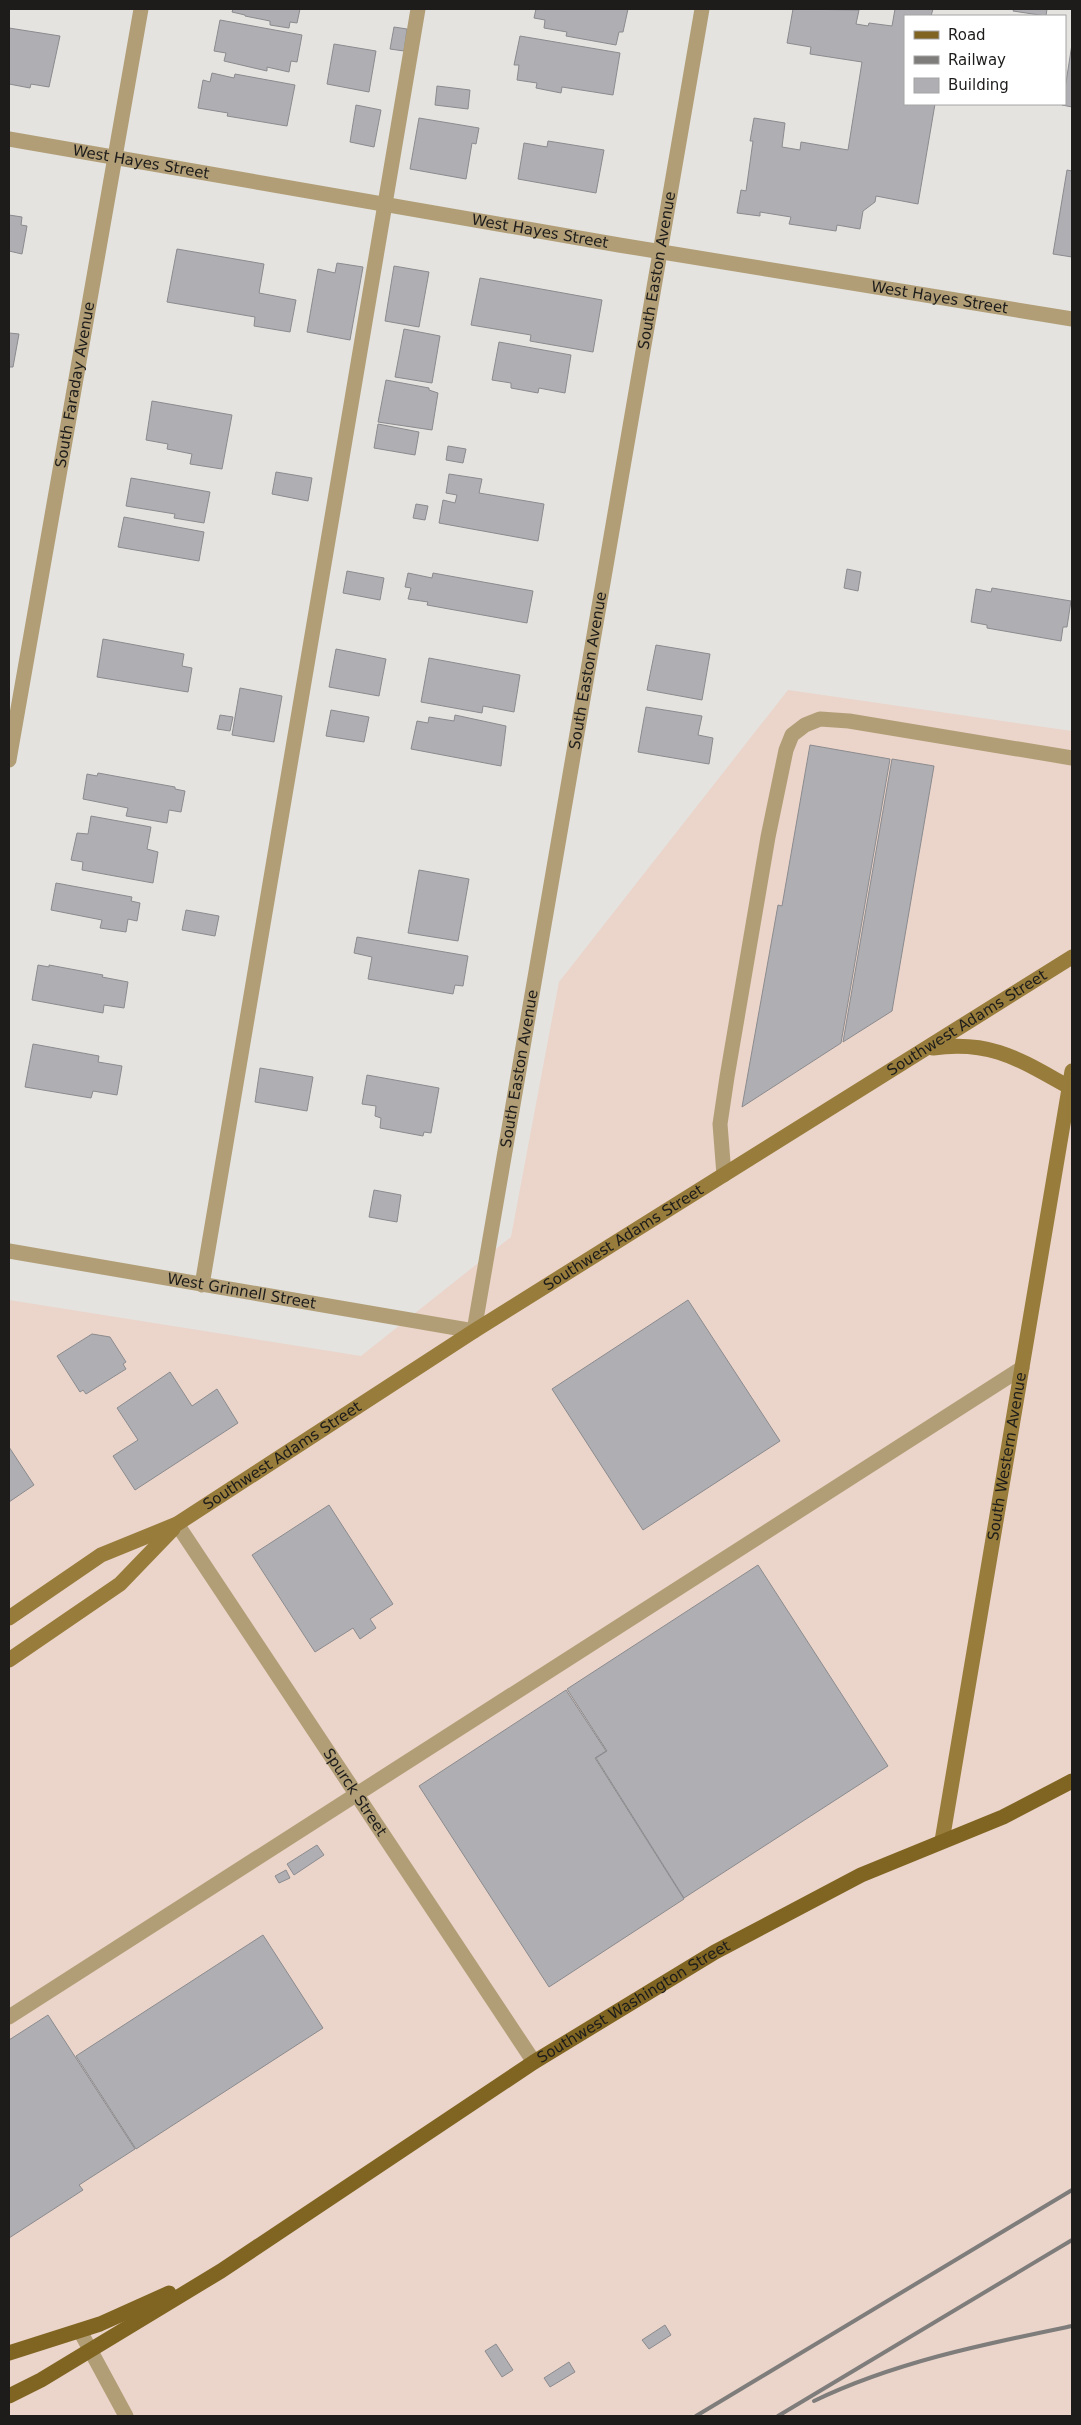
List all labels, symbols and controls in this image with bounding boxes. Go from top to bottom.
legend [904,15,1066,105]
text: Road [948,26,986,44]
text: Railway [948,51,1006,69]
text: Building [948,76,1009,94]
street label: West Hayes Street [71,141,211,183]
street label: South Easton Avenue [634,190,679,351]
street label: West Hayes Street [470,211,610,252]
street label: West Hayes Street [870,277,1010,317]
street label: South Faraday Avenue [52,300,98,469]
street label: South Easton Avenue [565,590,610,751]
street label: Southwest Adams Street [883,966,1050,1080]
street label: South Easton Avenue [497,988,542,1149]
street label: Southwest Adams Street [540,1181,707,1294]
street label: West Grinnell Street [166,1269,317,1313]
street label: South Western Avenue [984,1371,1030,1542]
street label: Southwest Adams Street [200,1398,365,1514]
street label: Spurck Street [319,1745,391,1840]
street label: Southwest Washington Street [534,1937,733,2067]

